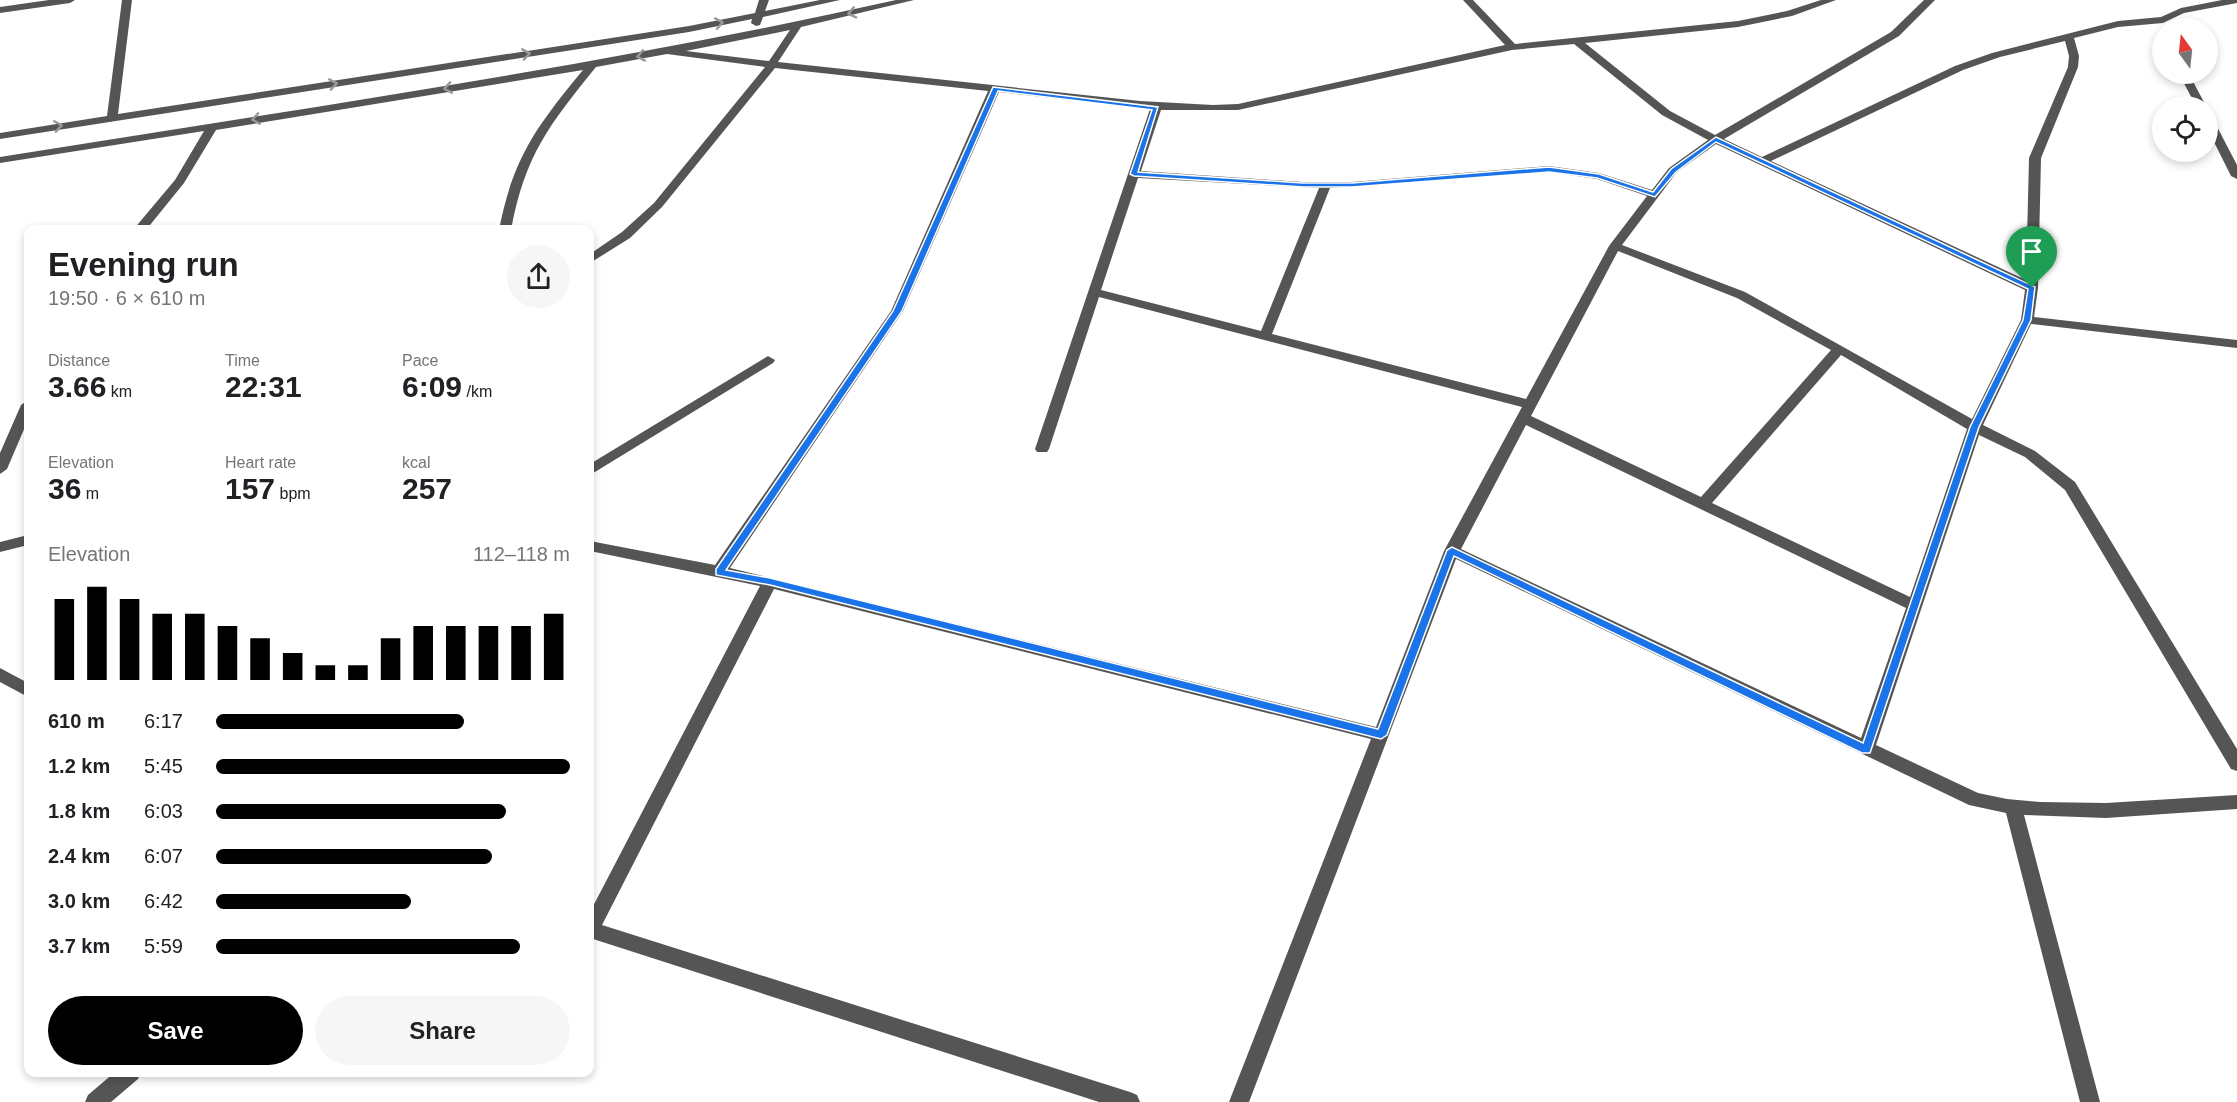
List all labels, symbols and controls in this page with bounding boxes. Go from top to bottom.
one-way arrow [848,6,858,19]
one-way arrow [713,17,723,30]
north arrow [2152,18,2218,84]
map controls [2152,18,2218,162]
one-way arrow [522,48,531,60]
one-way arrow [636,49,645,61]
one-way arrow [329,78,338,90]
one-way arrow [444,81,453,93]
button: locate [2152,96,2218,162]
one-way arrow [251,112,260,124]
one-way arrow [53,121,62,133]
pin [2006,226,2057,288]
icon: arrive [2015,235,2048,268]
button: share [507,245,570,308]
text: Evening run [48,246,239,283]
text: 19:50 · 6 × 610 m [48,287,205,309]
text: Distance [48,352,110,369]
text: Time [225,352,260,369]
text: Pace [402,352,438,369]
text: 3.66 [48,370,106,403]
text: 22:31 [225,370,302,403]
text: 6:09 [402,370,462,403]
text: km [106,383,132,400]
text: /km [462,383,492,400]
text: Elevation [48,454,114,471]
text: Heart rate [225,454,296,471]
text: kcal [402,454,430,471]
text: 36 [48,472,81,505]
text: 157 [225,472,275,505]
text: 257 [402,472,452,505]
text: m [81,485,99,502]
text: bpm [275,485,311,502]
text: Elevation [48,543,130,565]
text: 112–118 m [473,543,570,565]
text: 610 m [48,710,105,732]
text: 6:17 [144,710,183,732]
text: 1.2 km [48,755,110,777]
text: 5:45 [144,755,183,777]
text: 1.8 km [48,800,110,822]
text: 6:03 [144,800,183,822]
text: 2.4 km [48,845,110,867]
text: 6:07 [144,845,183,867]
text: 3.0 km [48,890,110,912]
text: 6:42 [144,890,183,912]
text: 3.7 km [48,935,110,957]
text: 5:59 [144,935,183,957]
button: Save [48,996,303,1065]
button: Share [315,996,570,1065]

